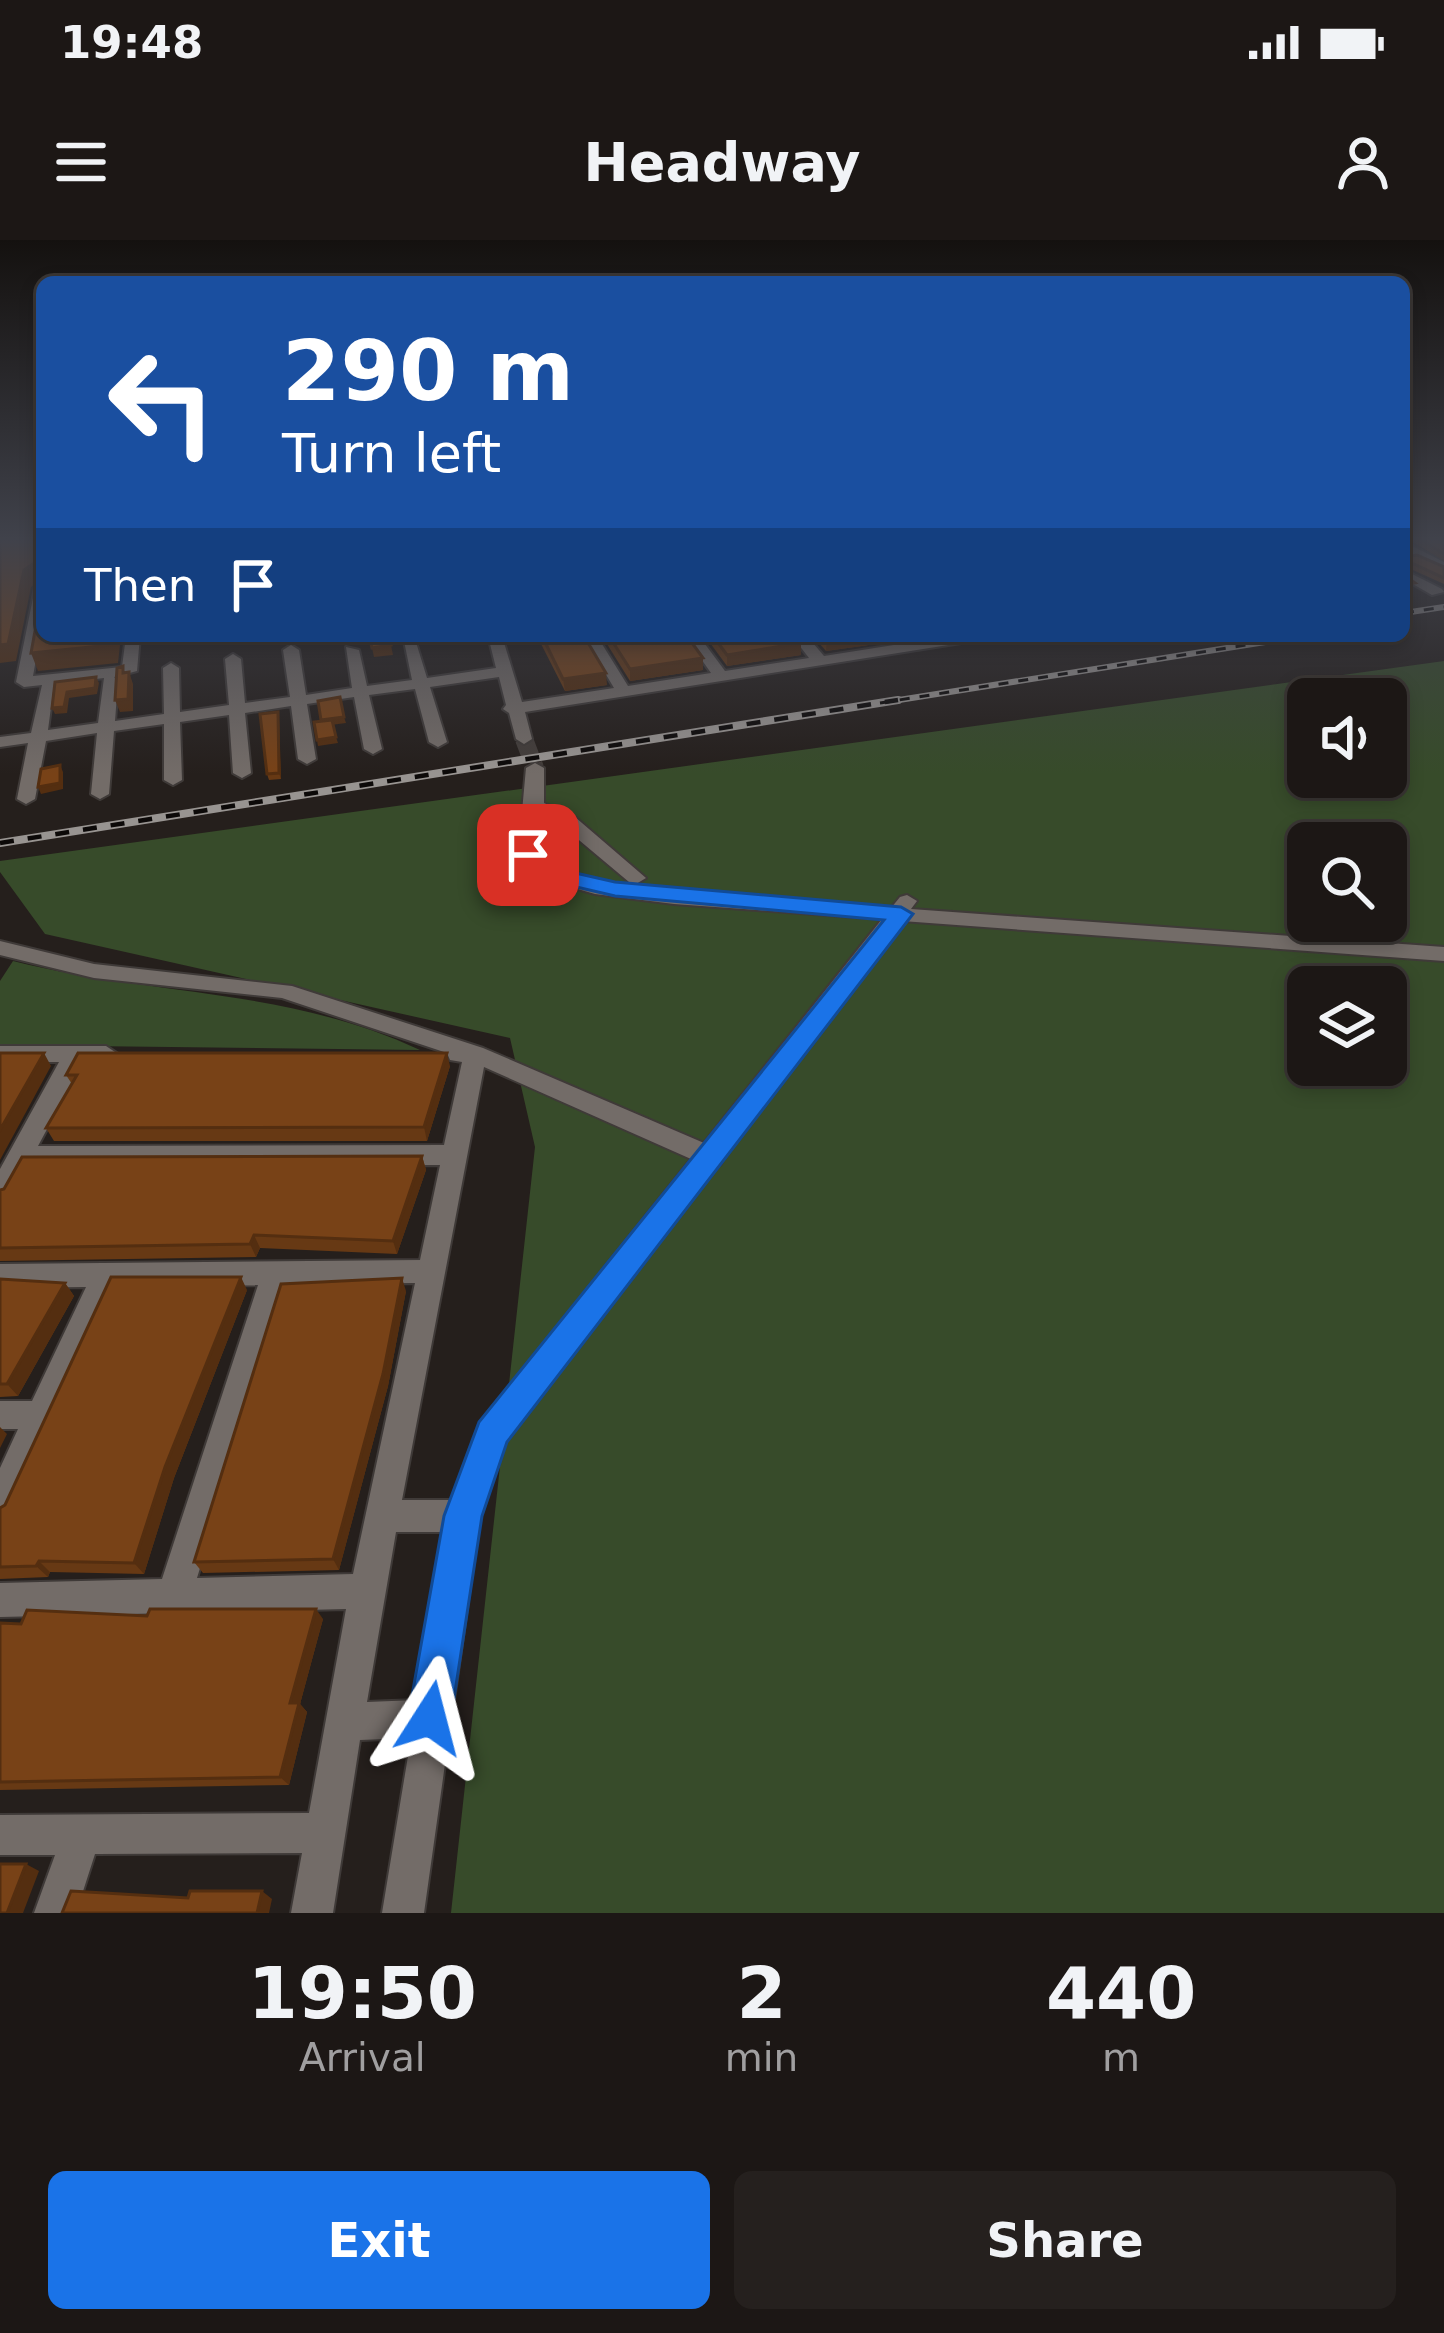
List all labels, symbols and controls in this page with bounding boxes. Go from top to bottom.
text: 19:48 [60,16,203,69]
icon: menu [48,129,114,195]
icon: person [1330,129,1396,195]
text: Headway [584,131,860,194]
text: 290 m [282,322,574,420]
icon: left [84,324,240,480]
text: Turn left [282,422,501,485]
icon: arrive [220,552,286,618]
text: Then [84,559,196,612]
map controls [1287,678,1407,1086]
button: sound [1287,678,1407,798]
pin [477,804,579,906]
icon: arrive [495,822,561,888]
button: search [1287,822,1407,942]
button: layers [1287,966,1407,1086]
position arrow [367,1655,493,1781]
text: 19:50 [248,1951,477,2035]
text: 2 [736,1951,786,2035]
text: 440 [1046,1951,1196,2035]
text: Arrival [299,2035,426,2080]
text: min [725,2035,798,2080]
text: m [1102,2035,1140,2080]
button: Exit [48,2171,710,2309]
button: Share [734,2171,1396,2309]

